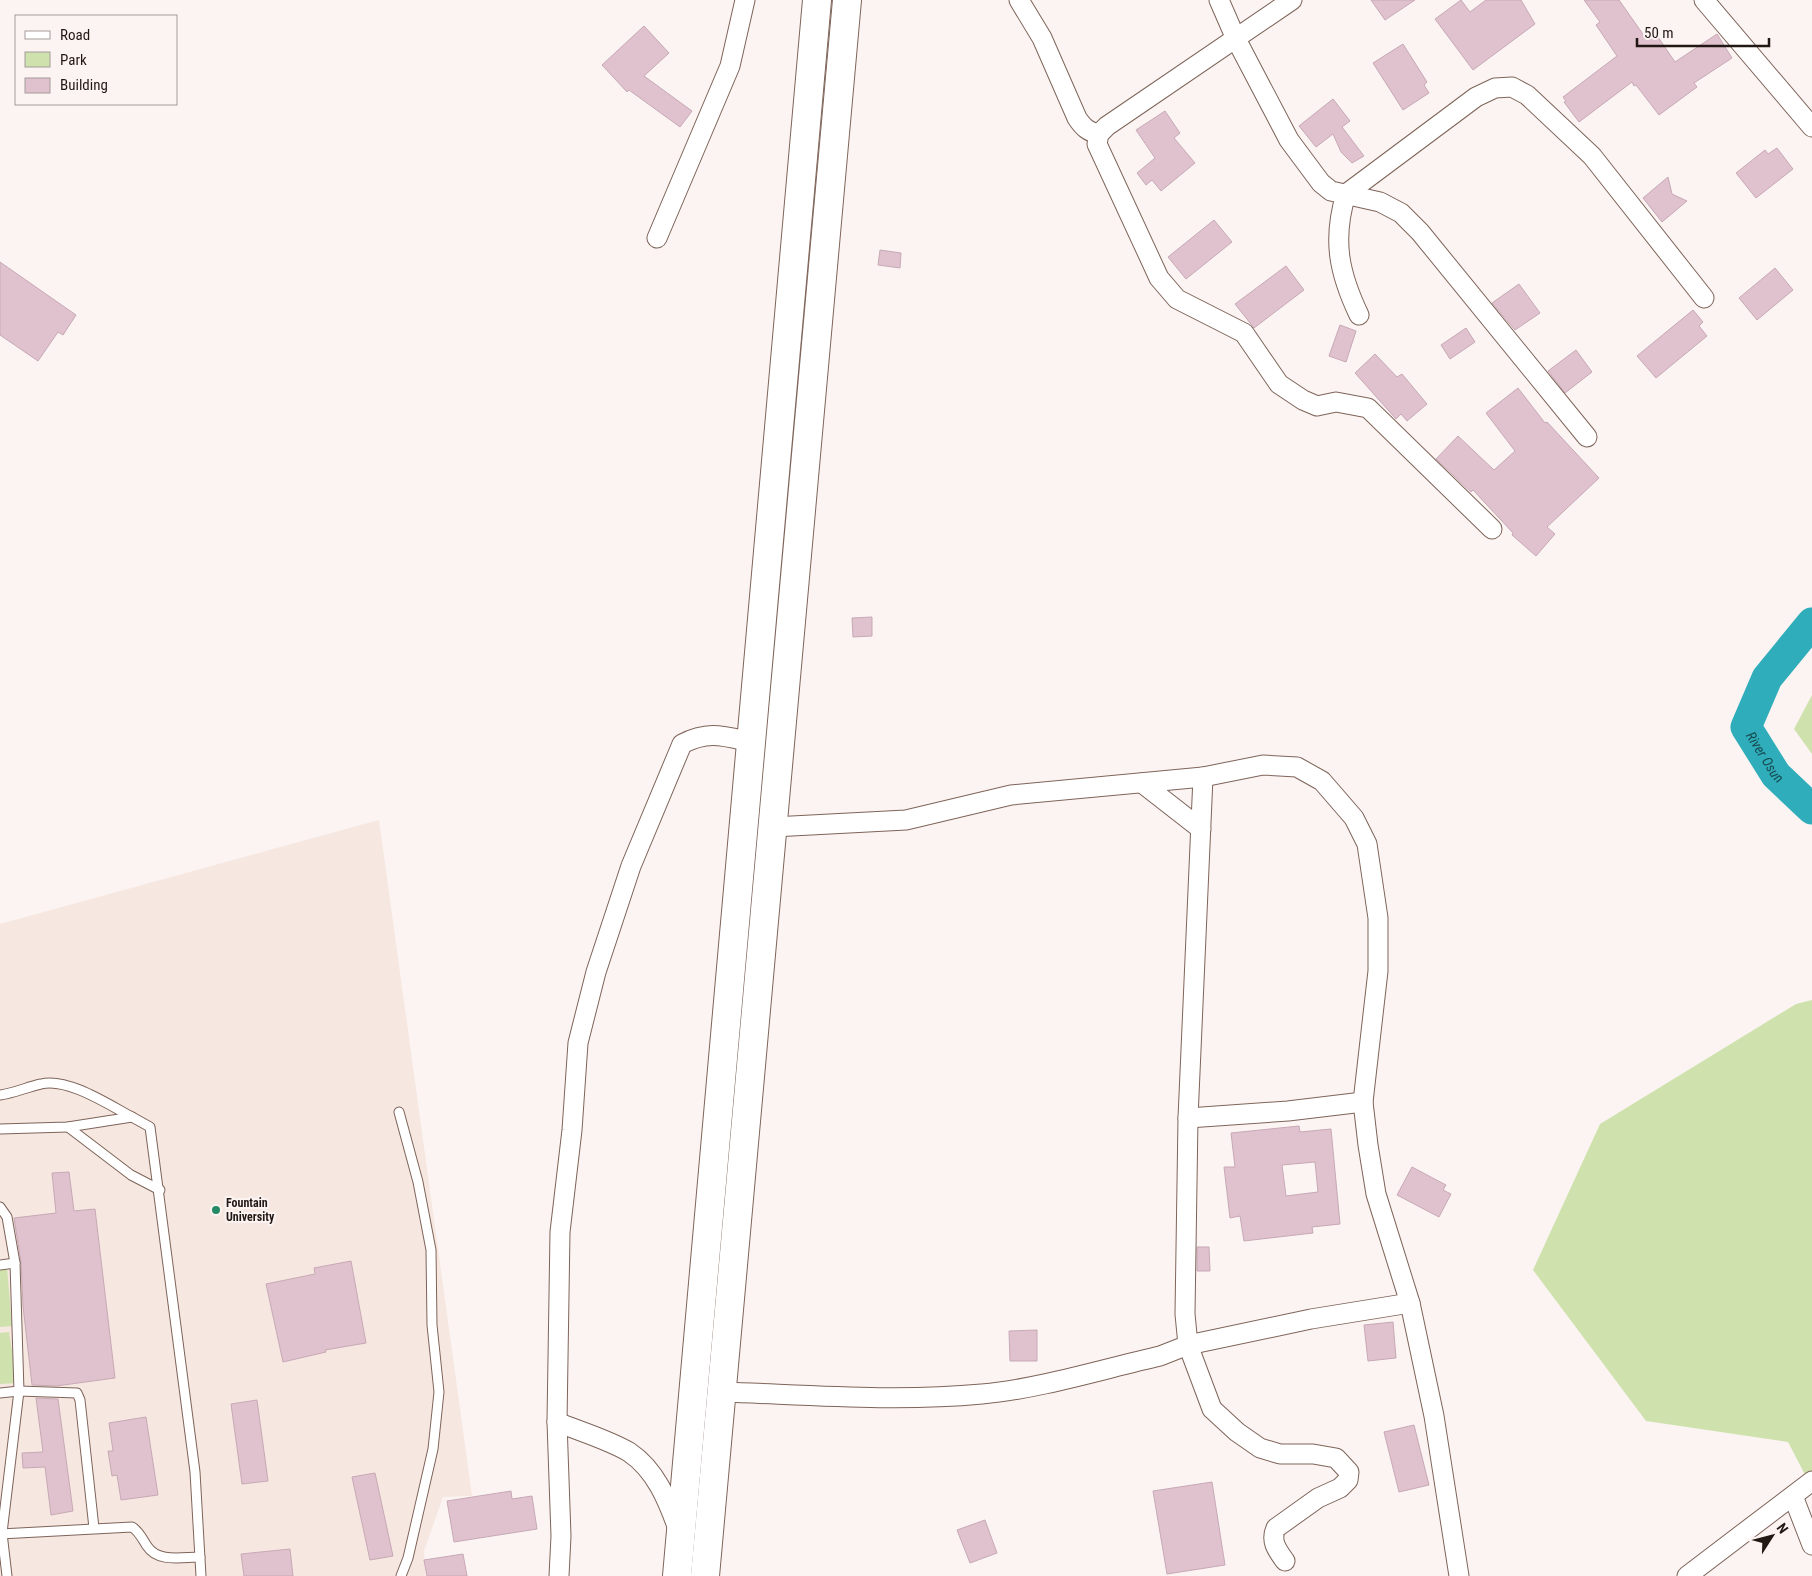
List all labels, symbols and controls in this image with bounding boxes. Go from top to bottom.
legend [15,15,178,105]
scale bar [1637,15,1770,47]
text: 50 m [1644,24,1674,42]
text: Road [60,26,90,44]
text: Park [60,51,87,69]
text: Building [60,76,108,94]
water label: River Osun [1743,729,1787,786]
place label: Fountain University [226,1196,275,1224]
marker: Fountain University [210,1204,222,1216]
north arrow [1747,1511,1797,1561]
text: N [1774,1520,1792,1537]

